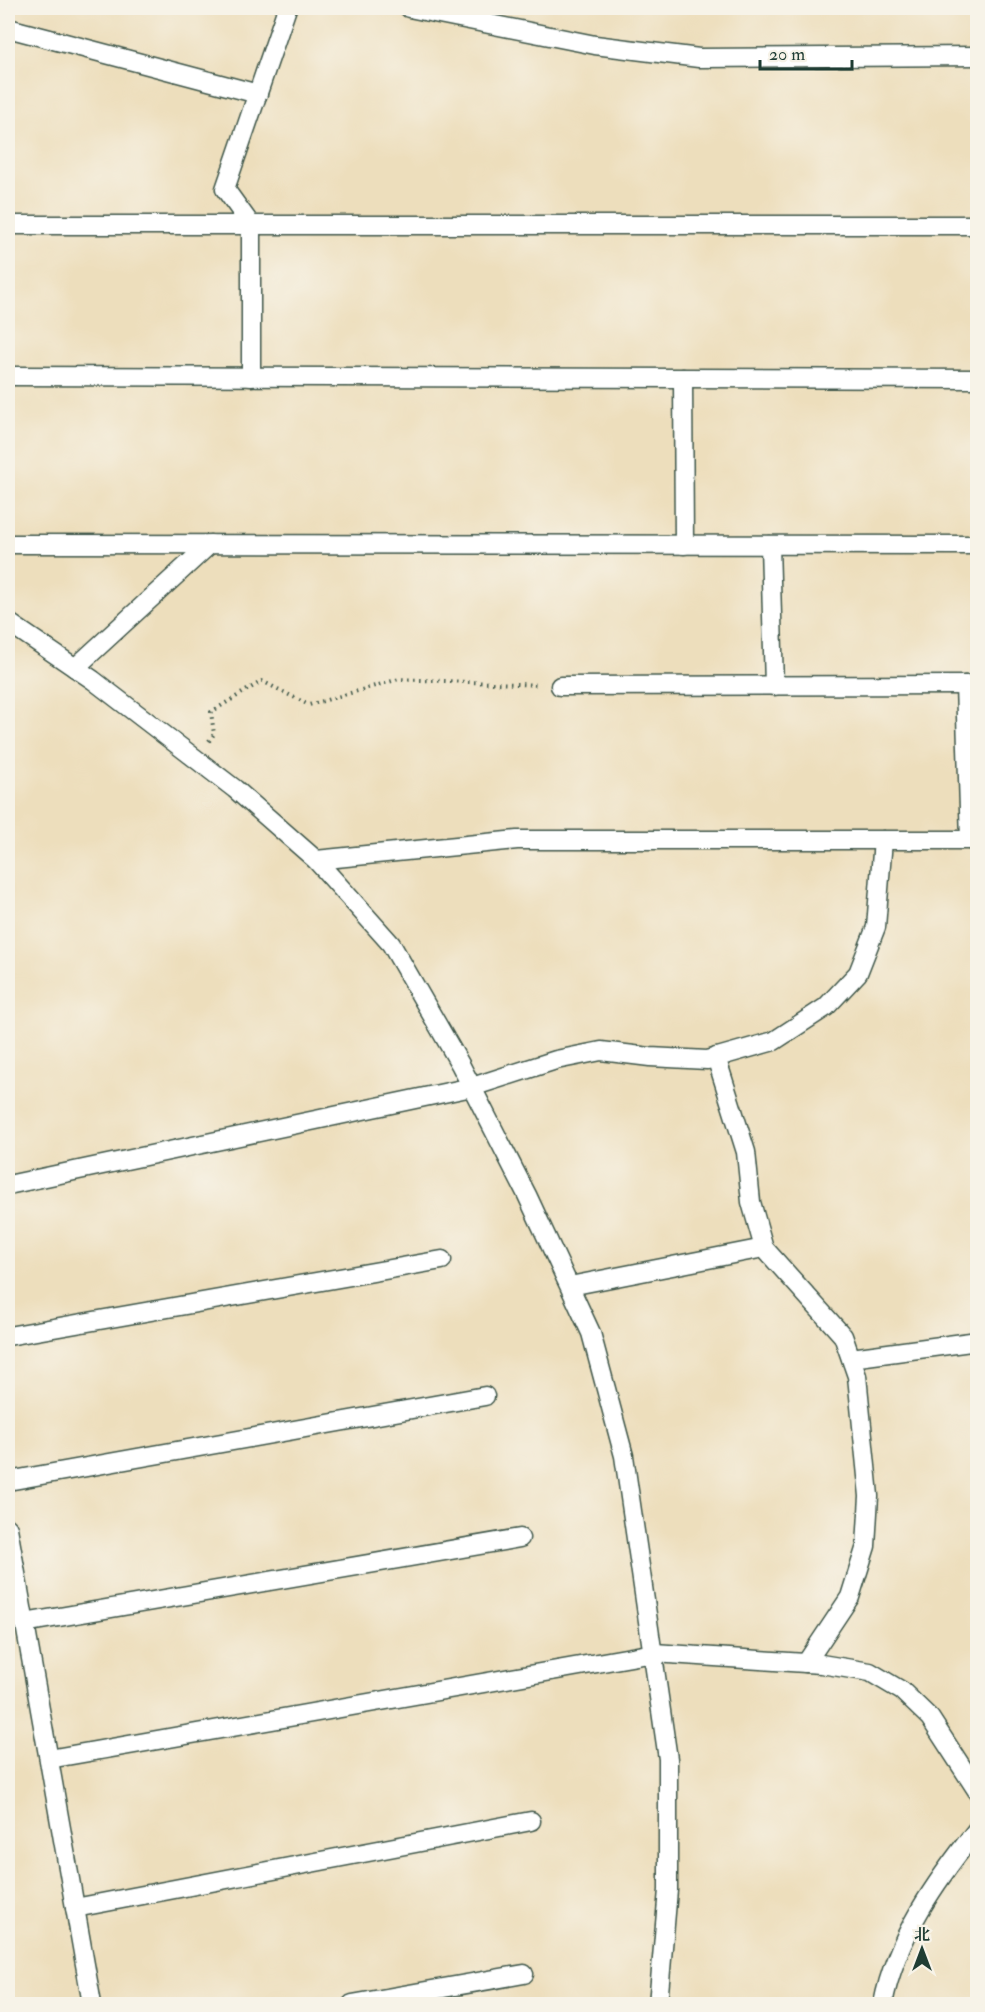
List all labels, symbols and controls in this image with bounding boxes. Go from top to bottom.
scale bar [760,33,852,71]
text: 20 m [769,43,805,66]
north arrow [892,1919,952,1979]
text: 北 [914,1925,930,1945]

